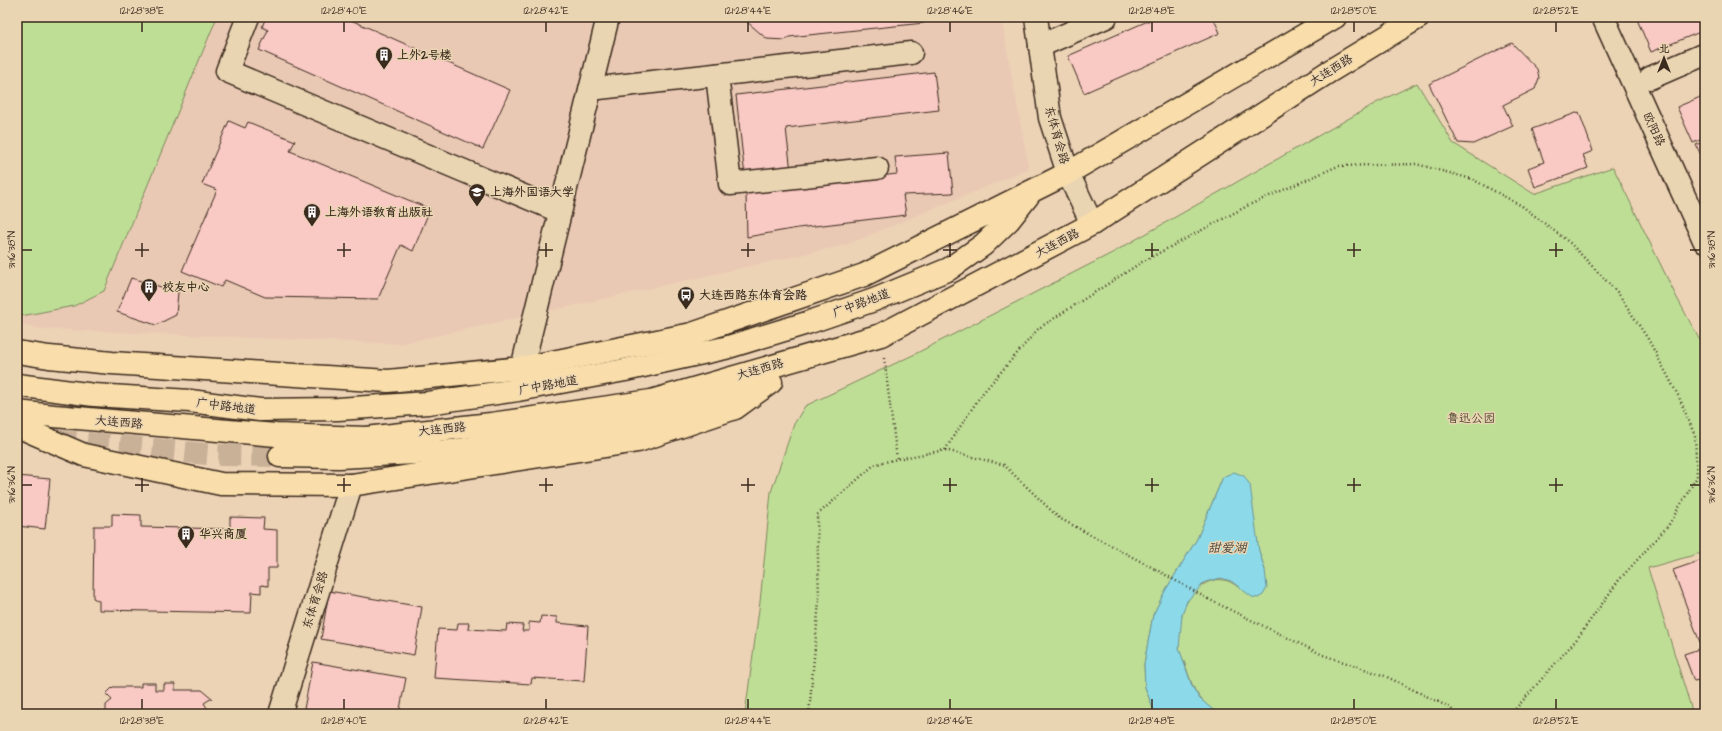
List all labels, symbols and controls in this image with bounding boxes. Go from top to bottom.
text: 121°28'38"E [120,4,164,18]
text: 121°28'40"E [321,4,367,18]
text: 121°28'42"E [523,4,569,18]
text: 121°28'44"E [725,4,771,18]
text: 121°28'46"E [927,4,973,18]
text: 121°28'48"E [1129,4,1175,18]
text: 121°28'50"E [1331,4,1377,18]
text: 121°28'52"E [1533,4,1579,18]
north arrow [1644,38,1684,78]
text: 北 [1659,41,1670,56]
building icon: 上外2号楼 [374,45,394,70]
place label: 上外2号楼 [397,47,452,64]
street label: 大连西路 [1306,50,1356,90]
street label: 东体育会路 [1040,104,1073,166]
street label: 欧阳路 [1638,109,1669,149]
school or university icon: 上海外国语大学 [467,182,487,207]
place label: 上海外国语大学 [490,184,574,201]
building icon: 上海外语教育出版社 [302,202,322,227]
place label: 上海外语教育出版社 [325,204,433,221]
street label: 大连西路 [1032,225,1082,262]
text: 31°16'38"N [5,231,19,269]
text: 31°16'38"N [1705,231,1719,269]
building icon: 校友中心 [139,277,159,302]
place label: 校友中心 [162,279,210,296]
bus stop icon: 大连西路东体育会路 [676,285,696,310]
street label: 广中路地道 [830,285,892,322]
place label: 大连西路东体育会路 [699,287,807,304]
street label: 大连西路 [735,355,786,384]
street label: 广中路地道 [517,372,579,399]
street label: 广中路地道 [195,394,257,419]
park label: 鲁迅公园 [1447,410,1495,427]
street label: 大连西路 [94,412,144,433]
street label: 大连西路 [417,419,467,440]
text: 31°16'36"N [5,466,19,504]
text: 31°16'36"N [1705,466,1719,504]
building icon: 华兴商厦 [176,524,196,549]
place label: 华兴商厦 [199,526,247,543]
water label: 甜爱湖 [1207,539,1248,557]
street label: 东体育会路 [299,569,332,631]
text: 121°28'38"E [120,714,164,728]
text: 121°28'40"E [321,714,367,728]
text: 121°28'42"E [523,714,569,728]
text: 121°28'44"E [725,714,771,728]
text: 121°28'46"E [927,714,973,728]
text: 121°28'48"E [1129,714,1175,728]
text: 121°28'50"E [1331,714,1377,728]
text: 121°28'52"E [1533,714,1579,728]

